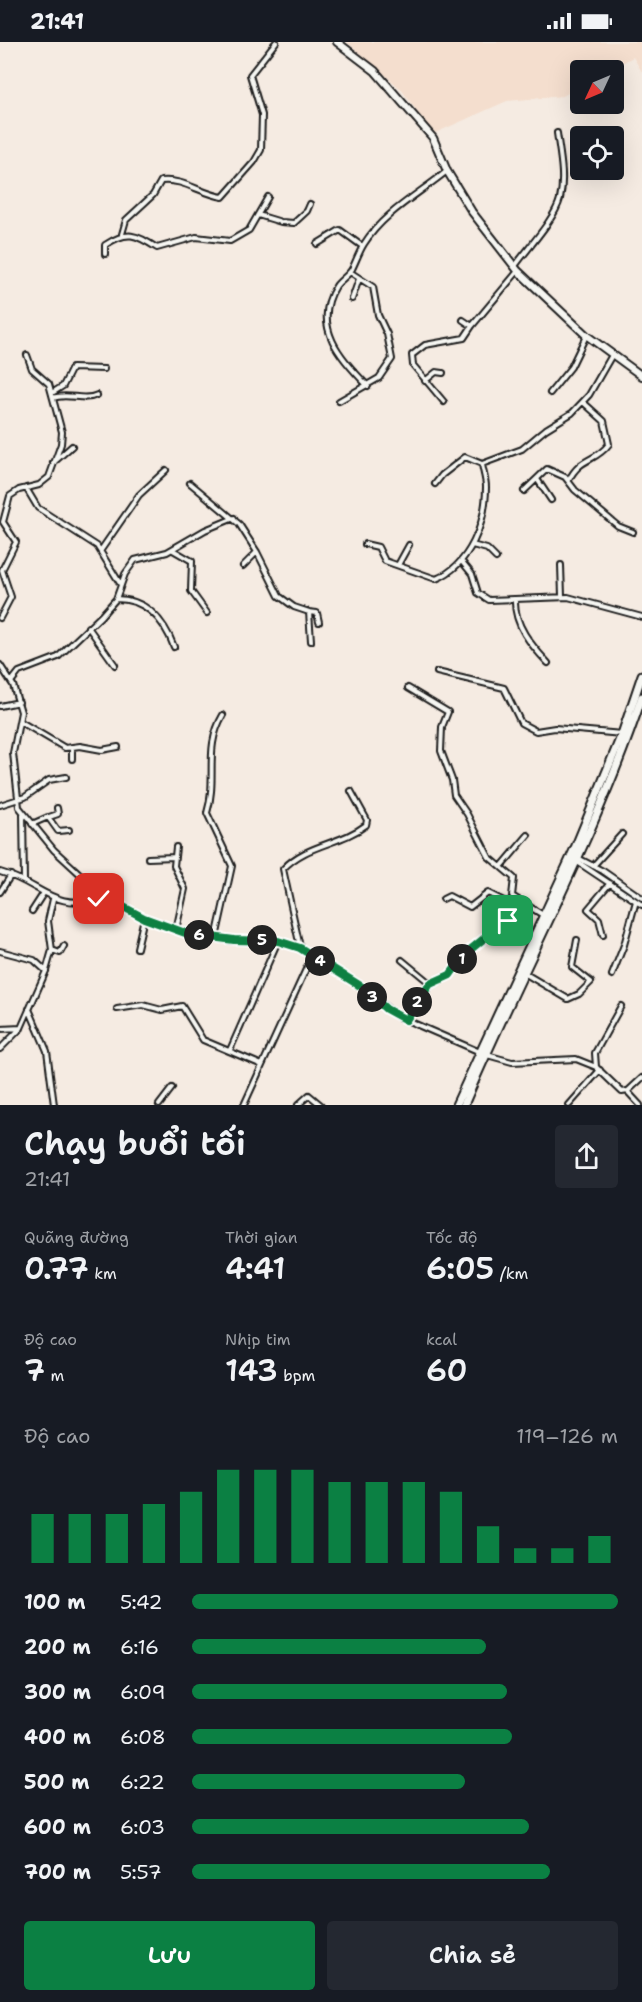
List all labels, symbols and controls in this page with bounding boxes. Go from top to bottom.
text: 21:41 [30,7,84,36]
north arrow [570,60,624,114]
map controls [570,60,624,180]
button: locate [570,126,624,180]
pin [73,873,124,924]
icon: check [82,882,115,915]
pin [482,895,533,946]
icon: arrive [491,904,524,937]
pin: 6 [184,920,214,950]
text: 6 [193,924,205,945]
pin: 5 [247,925,277,955]
text: 5 [257,929,267,950]
pin: 1 [447,944,477,974]
pin: 4 [305,946,335,976]
text: 1 [458,948,466,969]
text: 4 [314,950,326,971]
pin: 3 [357,982,387,1012]
text: 3 [366,986,378,1007]
pin: 2 [402,987,432,1017]
text: 2 [411,991,423,1012]
text: Chạy buổi tối [24,1121,246,1166]
button: share [555,1125,618,1188]
text: 21:41 [24,1166,70,1192]
text: Quãng đường [24,1227,129,1248]
text: Thời gian [225,1227,298,1248]
text: Tốc độ [426,1227,478,1248]
text: 0.77 [24,1248,89,1289]
text: 4:41 [225,1248,286,1289]
text: 6:05 [426,1248,494,1289]
text: km [89,1263,117,1284]
text: /km [494,1263,528,1284]
text: Độ cao [24,1329,77,1350]
text: Nhịp tim [225,1329,291,1350]
text: kcal [426,1329,457,1350]
text: 7 [24,1350,45,1391]
text: 143 [225,1350,278,1391]
text: 60 [426,1350,468,1391]
text: m [45,1365,64,1386]
text: bpm [278,1365,315,1386]
text: Độ cao [24,1423,90,1449]
text: 119–126 m [516,1423,618,1449]
text: 100 m [24,1589,86,1615]
text: 5:42 [120,1589,162,1615]
text: 200 m [24,1634,91,1660]
text: 6:16 [120,1634,159,1660]
text: 300 m [24,1679,91,1705]
text: 6:09 [120,1679,166,1705]
text: 400 m [24,1724,91,1750]
text: 6:08 [120,1724,166,1750]
text: 500 m [24,1769,90,1795]
text: 6:22 [120,1769,165,1795]
text: 600 m [24,1814,91,1840]
text: 6:03 [120,1814,165,1840]
text: 700 m [24,1859,91,1885]
text: 5:57 [120,1859,162,1885]
button: Lưu [24,1921,315,1990]
button: Chia sẻ [327,1921,618,1990]

